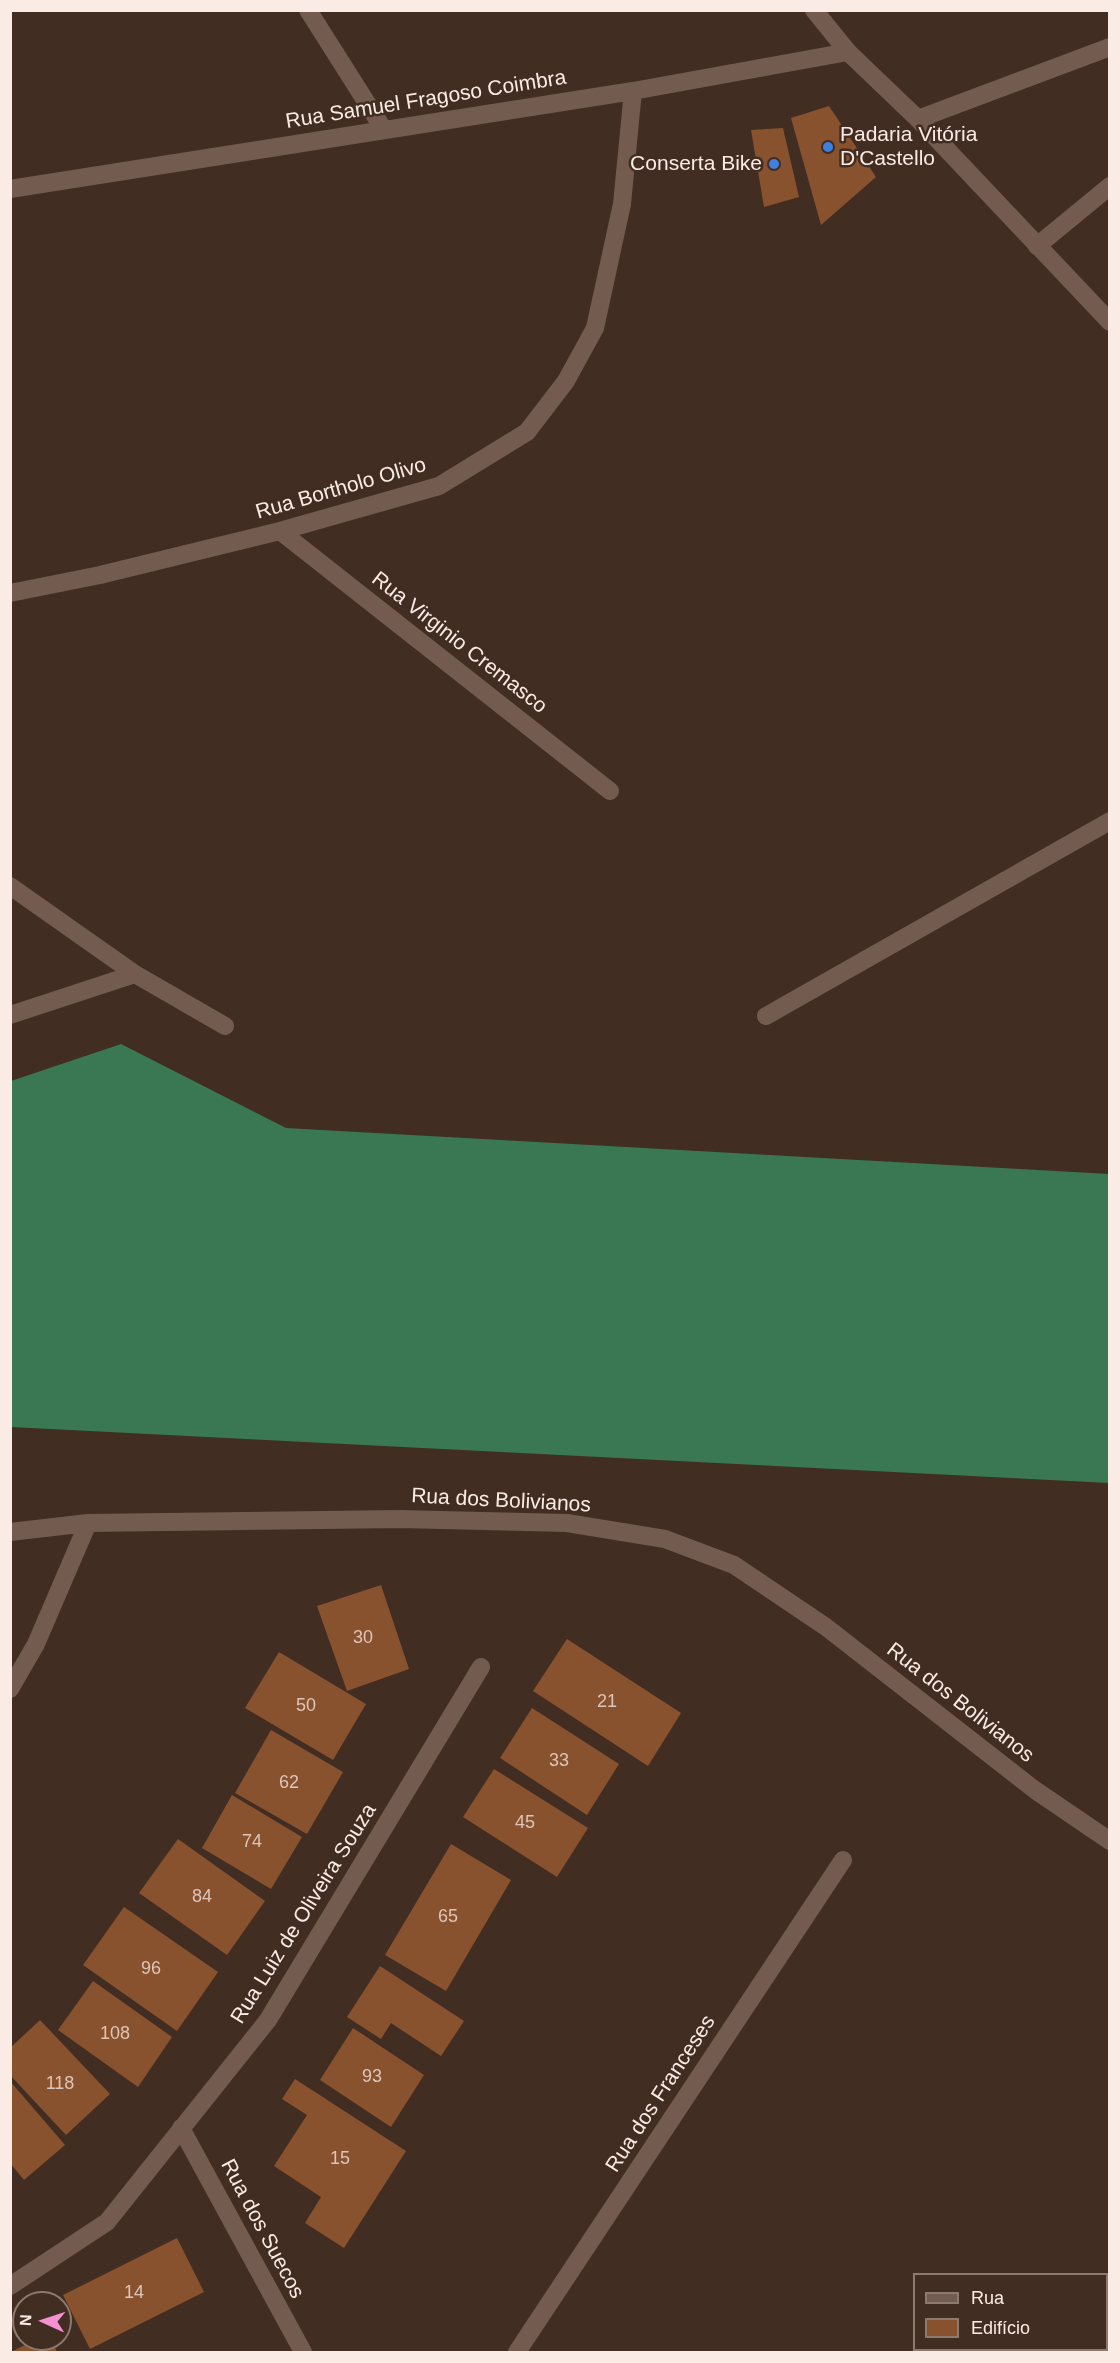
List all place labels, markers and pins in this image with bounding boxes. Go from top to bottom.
place label: Padaria Vitória D'Castello [840,122,977,172]
marker: Padaria Vitória D'Castello [821,140,835,154]
place label: Conserta Bike [630,151,762,177]
marker: Conserta Bike [767,157,781,171]

